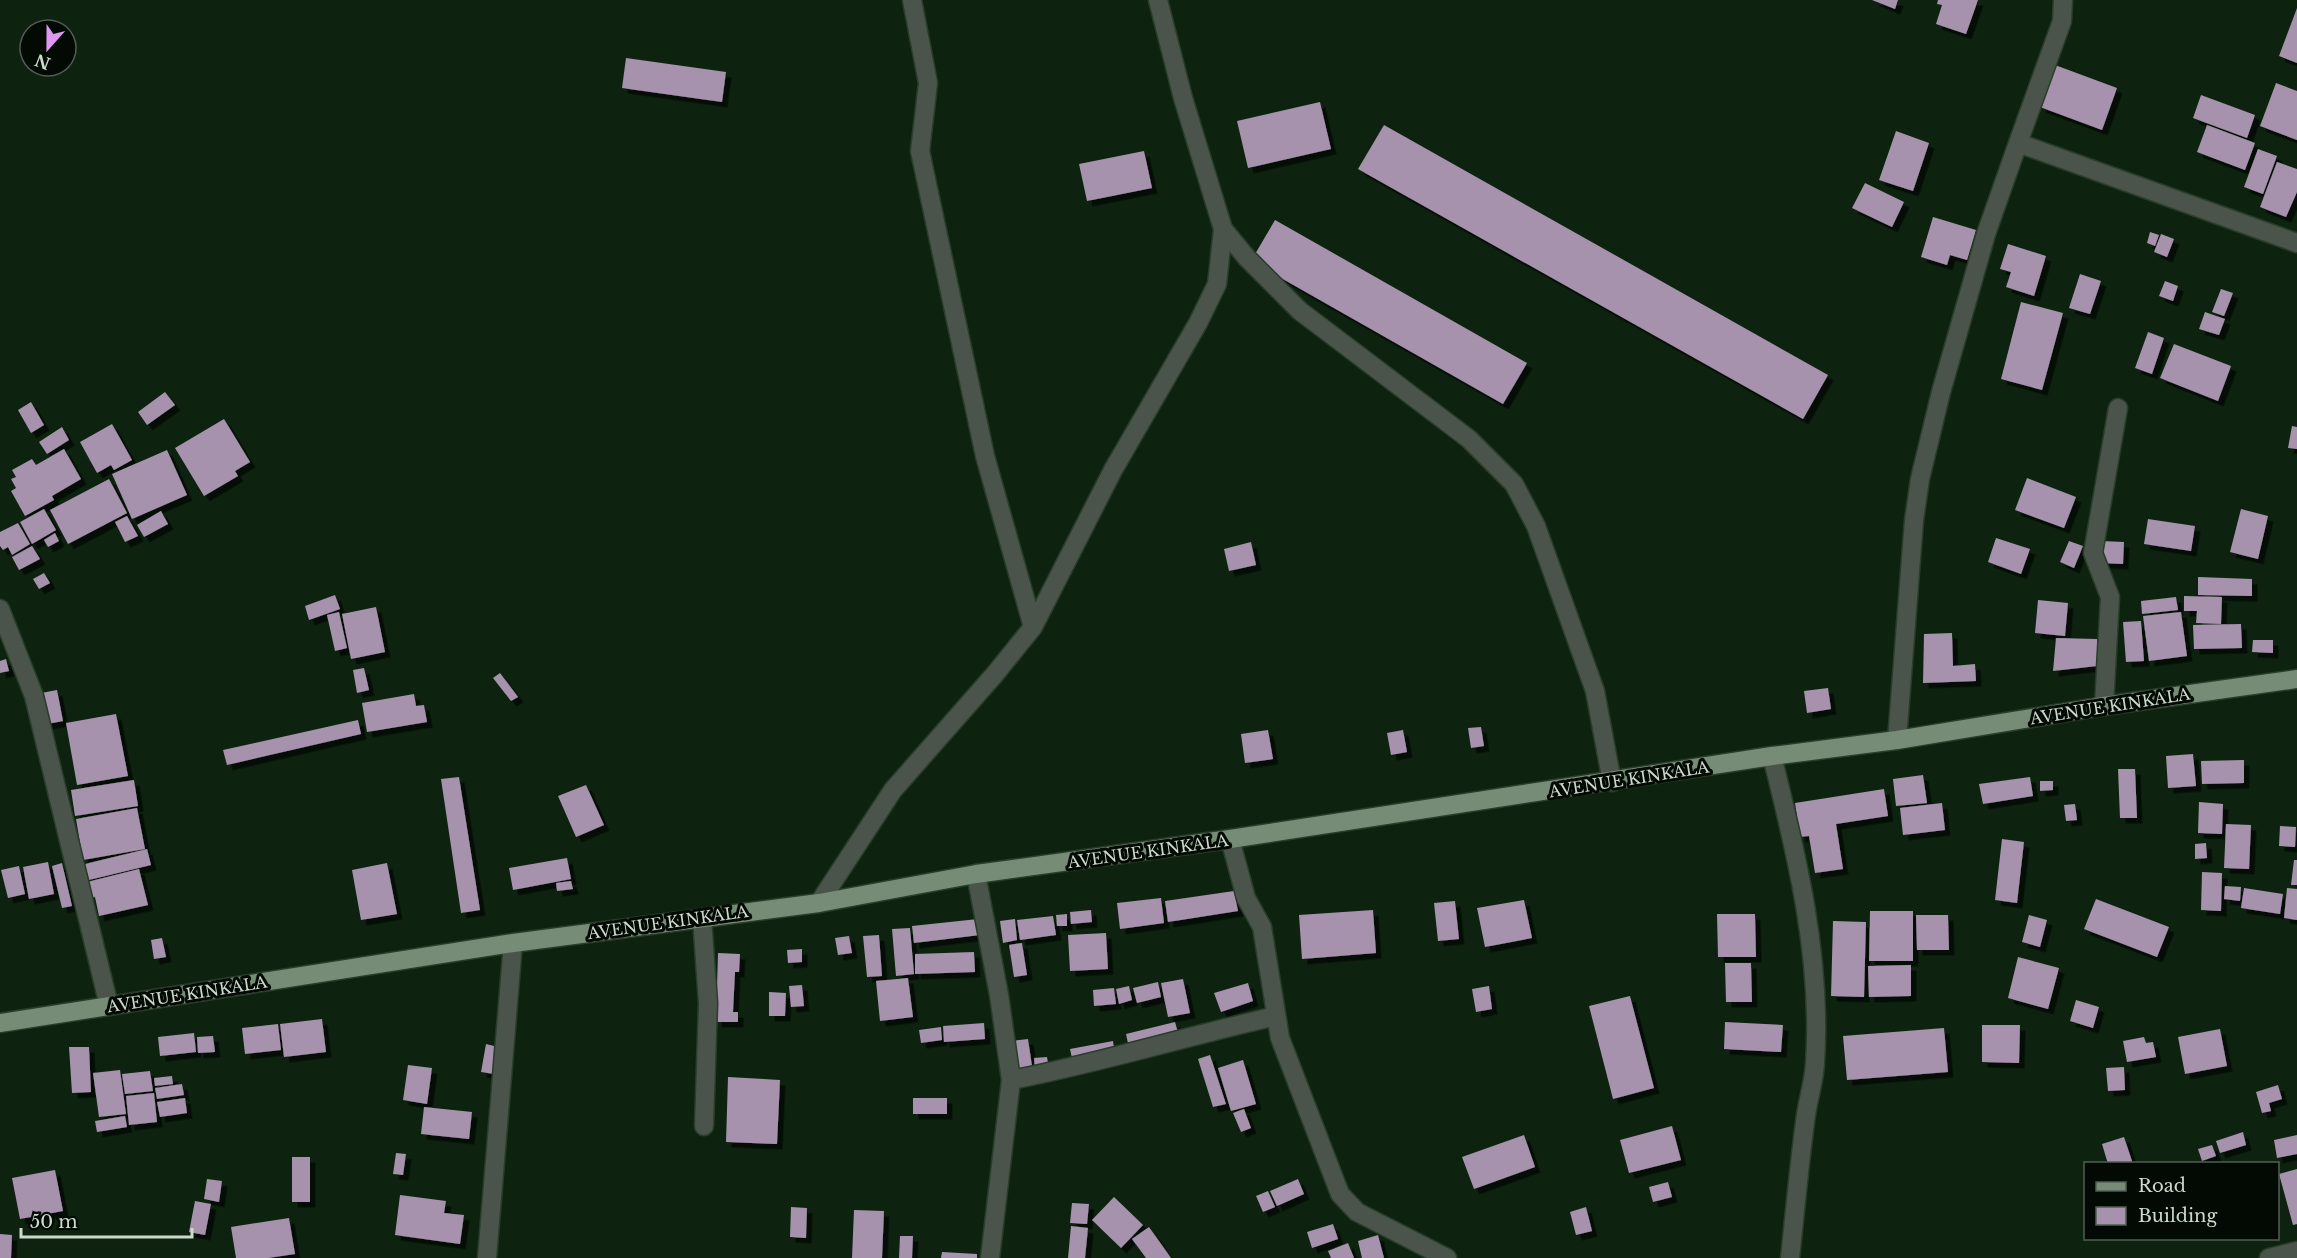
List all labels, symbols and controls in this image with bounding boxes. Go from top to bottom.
north arrow [18,18,78,78]
text: N [32,50,53,74]
street label: AVENUE KINKALA [2027,683,2192,729]
street label: AVENUE KINKALA [1546,756,1711,802]
street label: AVENUE KINKALA [1065,830,1230,872]
street label: AVENUE KINKALA [585,901,750,943]
street label: AVENUE KINKALA [104,971,269,1017]
legend [2084,1162,2279,1240]
text: Road [2138,1175,2186,1197]
scale bar [21,1201,192,1239]
text: Building [2138,1205,2217,1227]
text: 50 m [30,1211,78,1233]

